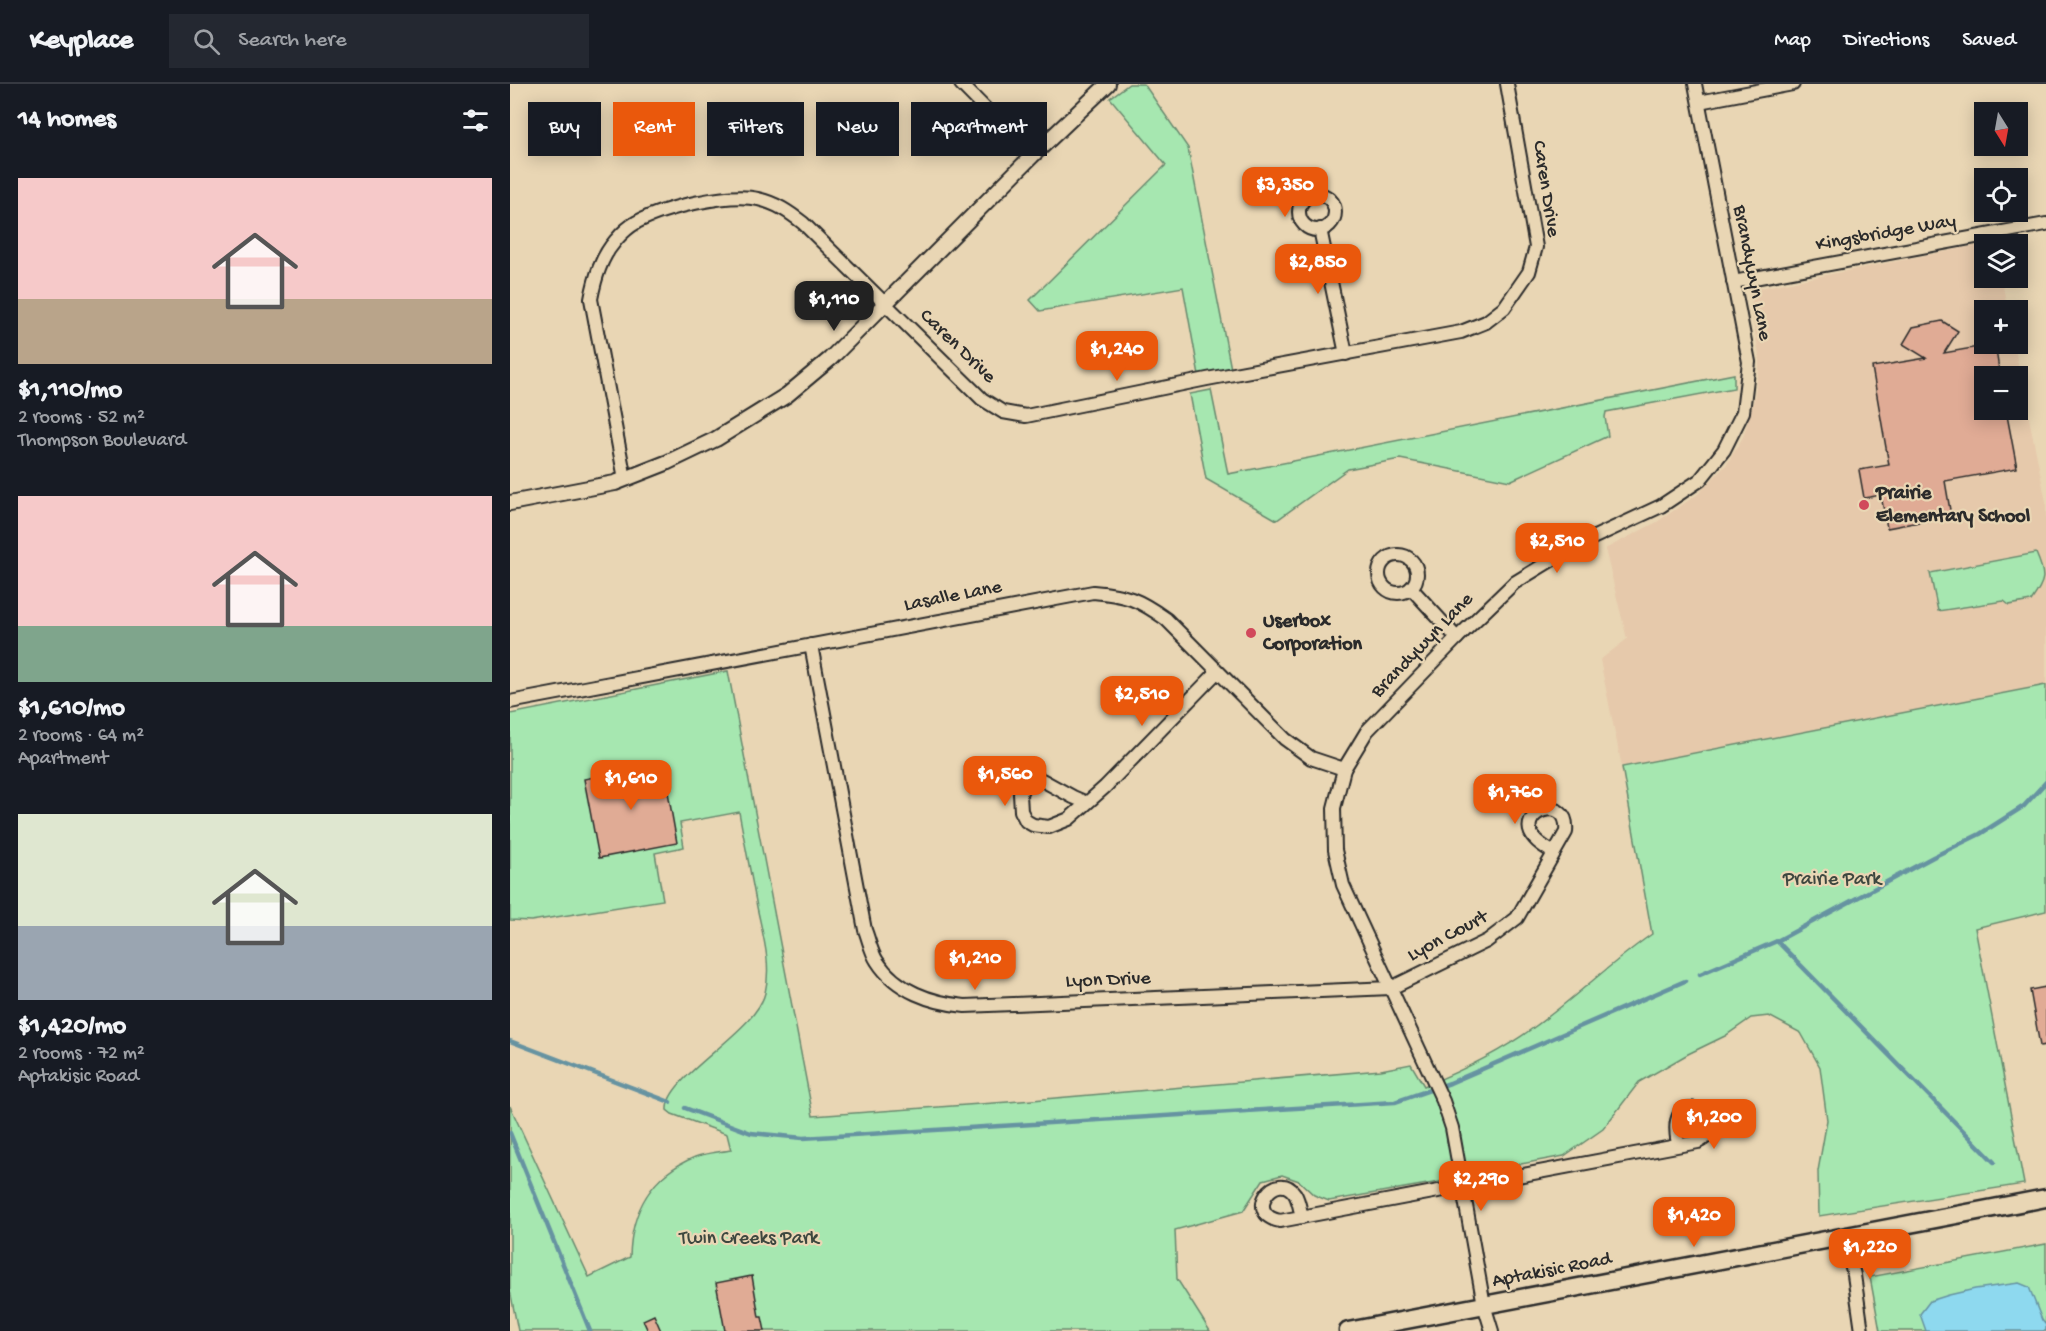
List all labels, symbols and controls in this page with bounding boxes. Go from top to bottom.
search box [169,14,589,68]
text: Keyplace [30,25,133,58]
icon: search [190,25,223,58]
text: Search here [238,28,347,54]
text: Map [1774,29,1811,54]
text: Directions [1844,29,1929,54]
text: Saved [1962,29,2016,54]
chip: Buy [528,102,601,156]
chip: Rent [613,102,695,156]
chip: Filters [707,102,804,156]
chip: New [816,102,899,156]
chip: Apartment [911,102,1047,156]
north arrow [1974,102,2028,156]
map controls [1974,102,2028,420]
icon: filters [459,104,492,137]
text: 14 homes [18,105,116,136]
street label: Caren Drive [1526,139,1564,239]
pin: $3,350 [1236,167,1334,218]
button: locate [1974,168,2028,222]
text: $3,350 [1256,175,1314,198]
street label: Brandywyn Lane [1726,202,1776,343]
street label: Kingsbridge Way [1814,210,1958,258]
icon: home [201,217,309,325]
button: layers [1974,234,2028,288]
pin: $2,850 [1269,244,1367,295]
text: $2,850 [1289,252,1347,275]
pin: $1,110 [785,281,883,332]
text: $1,110 [809,289,859,312]
button: + [1974,300,2028,354]
street label: Caren Drive [914,305,1000,389]
pin: $1,240 [1068,331,1166,382]
text: $1,240 [1090,339,1144,362]
button: − [1974,366,2028,420]
text: $1,110/mo [18,376,122,407]
text: 2 rooms · 52 m² [18,407,145,430]
text: Thompson Boulevard [18,430,186,453]
place label: Prairie Elementary School [1875,483,2031,529]
marker: Prairie Elementary School [1857,498,1871,512]
pin: $2,510 [1508,523,1606,574]
text: $2,510 [1529,531,1585,554]
icon: home [201,535,309,643]
street label: Lasalle Lane [902,576,1004,618]
street label: Brandywyn Lane [1366,588,1479,704]
place label: Userbox Corporation [1262,611,1363,657]
marker: Userbox Corporation [1244,626,1258,640]
pin: $2,510 [1093,676,1191,727]
text: $2,510 [1114,684,1170,707]
text: $1,610/mo [18,694,125,725]
text: 2 rooms · 64 m² [18,725,144,748]
text: Apartment [18,748,108,771]
pin: $1,560 [956,756,1054,807]
pin: $1,610 [582,760,680,811]
text: $1,560 [977,764,1033,787]
text: $1,610 [605,768,657,791]
pin: $1,760 [1466,774,1564,825]
text: $1,760 [1487,782,1543,805]
icon: home [201,853,309,961]
park label: Prairie Park [1782,869,1883,892]
street label: Lyon Court [1404,905,1494,968]
pin: $1,210 [926,940,1024,991]
text: $1,210 [949,948,1001,971]
street label: Lyon Drive [1065,968,1152,994]
text: $1,420/mo [18,1012,126,1043]
text: 2 rooms · 72 m² [18,1043,145,1066]
text: Aptakisic Road [18,1066,139,1089]
pin: $1,200 [1665,1099,1763,1150]
text: $1,200 [1686,1107,1742,1130]
pin: $2,290 [1432,1161,1530,1212]
text: $2,290 [1453,1169,1509,1192]
pin: $1,420 [1645,1197,1743,1248]
text: $1,420 [1667,1205,1721,1228]
park label: Twin Creeks Park [678,1228,821,1251]
pin: $1,220 [1821,1229,1919,1280]
text: $1,220 [1843,1237,1897,1260]
street label: Aptakisic Road [1490,1248,1616,1294]

